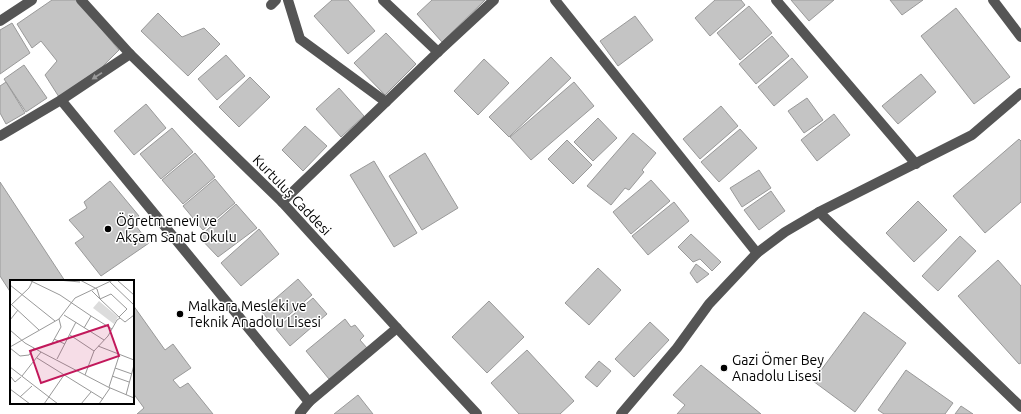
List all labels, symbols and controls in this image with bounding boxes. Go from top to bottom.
one-way arrow [92,72,102,80]
street label: Kurtuluş Caddesi [250,151,334,239]
place label: Öğretmenevi ve Akşam Sanat Okulu [116,212,237,245]
marker: Öğretmenevi ve Akşam Sanat Okulu [103,224,113,234]
inset map [10,280,134,404]
place label: Malkara Mesleki ve Teknik Anadolu Lisesi [188,298,321,330]
marker: Malkara Mesleki ve Teknik Anadolu Lisesi [175,309,185,319]
place label: Gazi Ömer Bey Anadolu Lisesi [732,351,824,384]
marker: Gazi Ömer Bey Anadolu Lisesi [719,363,729,373]

